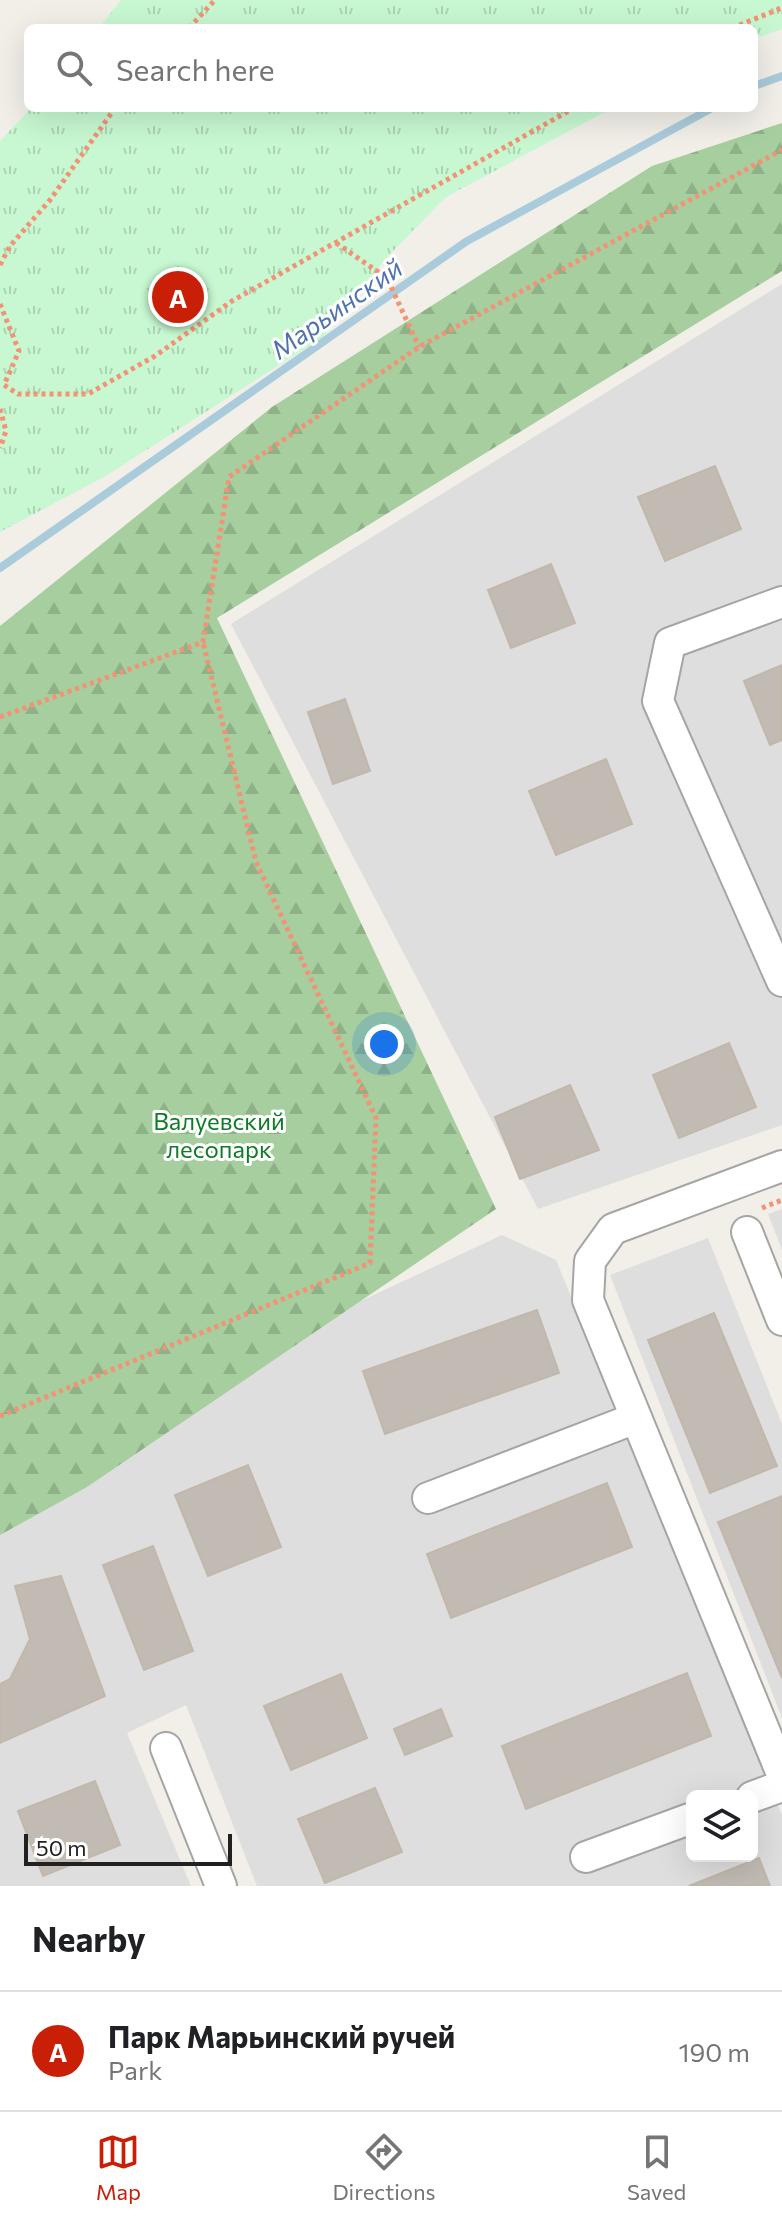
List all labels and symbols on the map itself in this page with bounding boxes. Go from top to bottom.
water label: Марьинский [264,251,408,365]
pin: A [152,267,204,327]
your location [364,1024,404,1064]
park label: Валуевский лесопарк [153,1106,285,1163]
scale bar [24,1830,232,1866]

